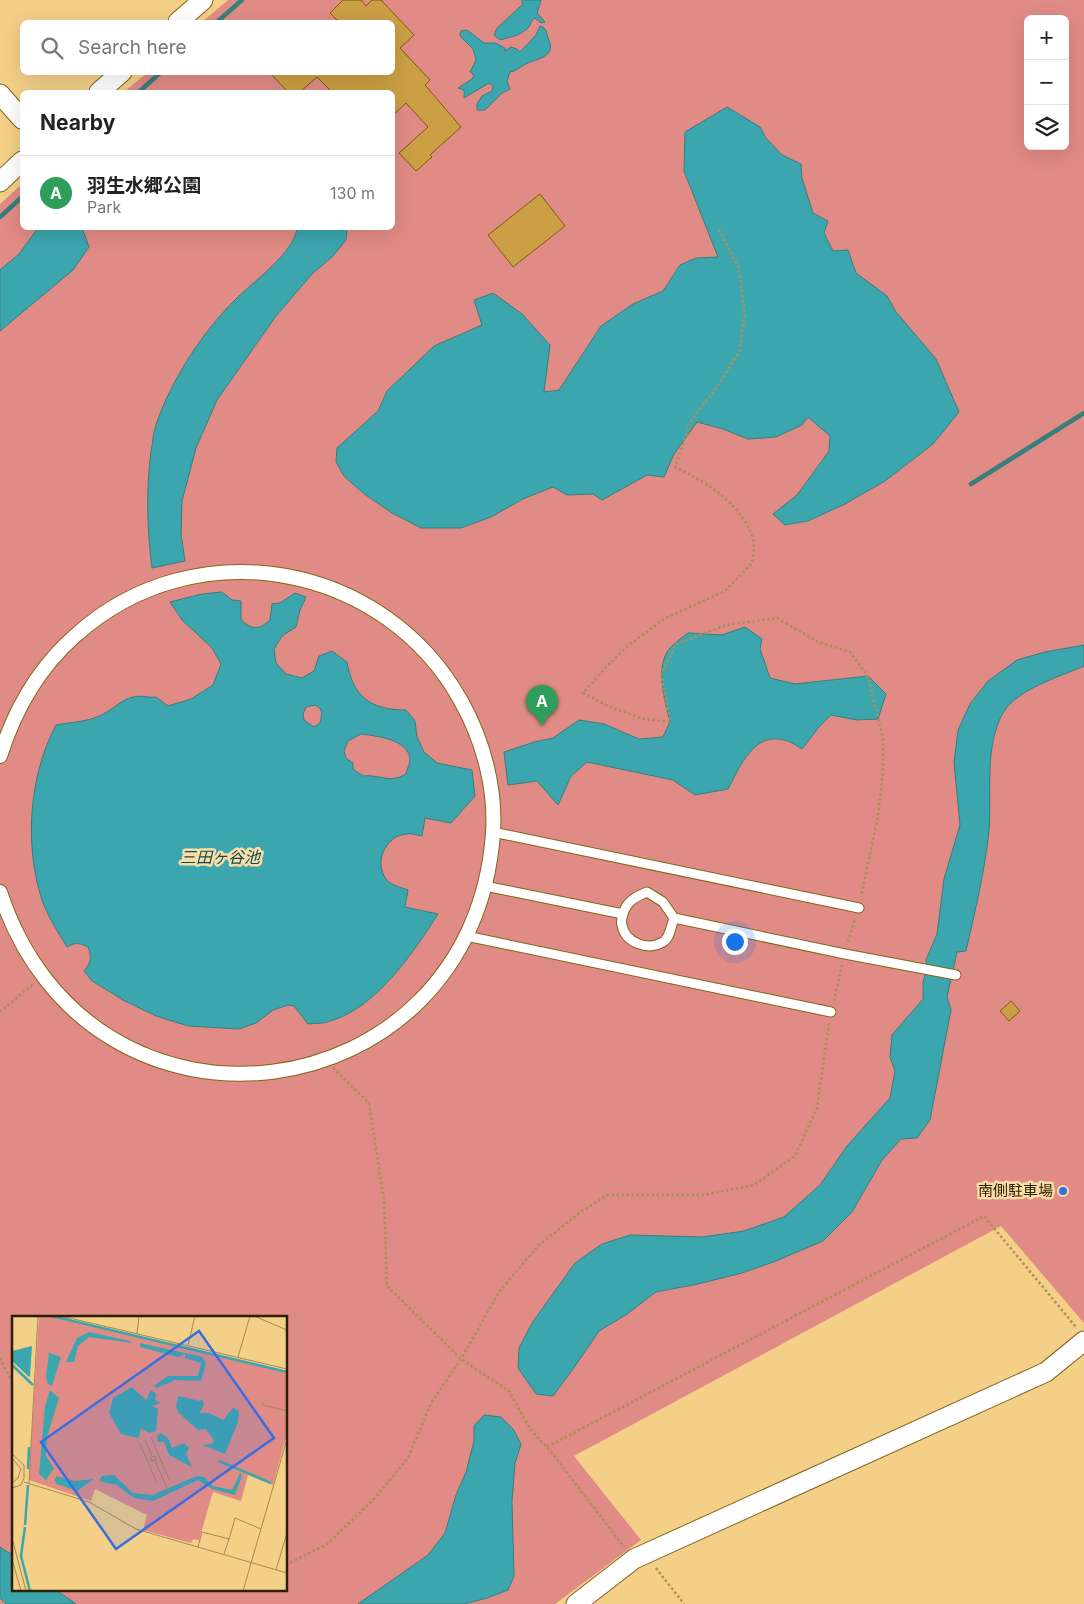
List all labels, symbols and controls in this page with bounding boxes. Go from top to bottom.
map controls [1024,15,1069,150]
button: + [1024,15,1069,60]
search box [20,20,395,75]
icon: search [38,34,66,62]
text: Search here [78,36,187,59]
button: − [1024,60,1069,105]
button: layers [1024,105,1069,150]
text: Nearby [40,110,115,135]
text: 羽生水郷公園 [87,174,201,197]
text: A [50,183,62,203]
text: 130 m [330,183,375,203]
text: Park [87,197,121,217]
pin: A [526,685,558,726]
water label: 三田ヶ谷池 [180,847,262,867]
your location [722,929,748,955]
place label: 南側駐車場 [978,1181,1053,1200]
marker: 南側駐車場 [1057,1185,1069,1197]
inset map [12,1316,288,1592]

